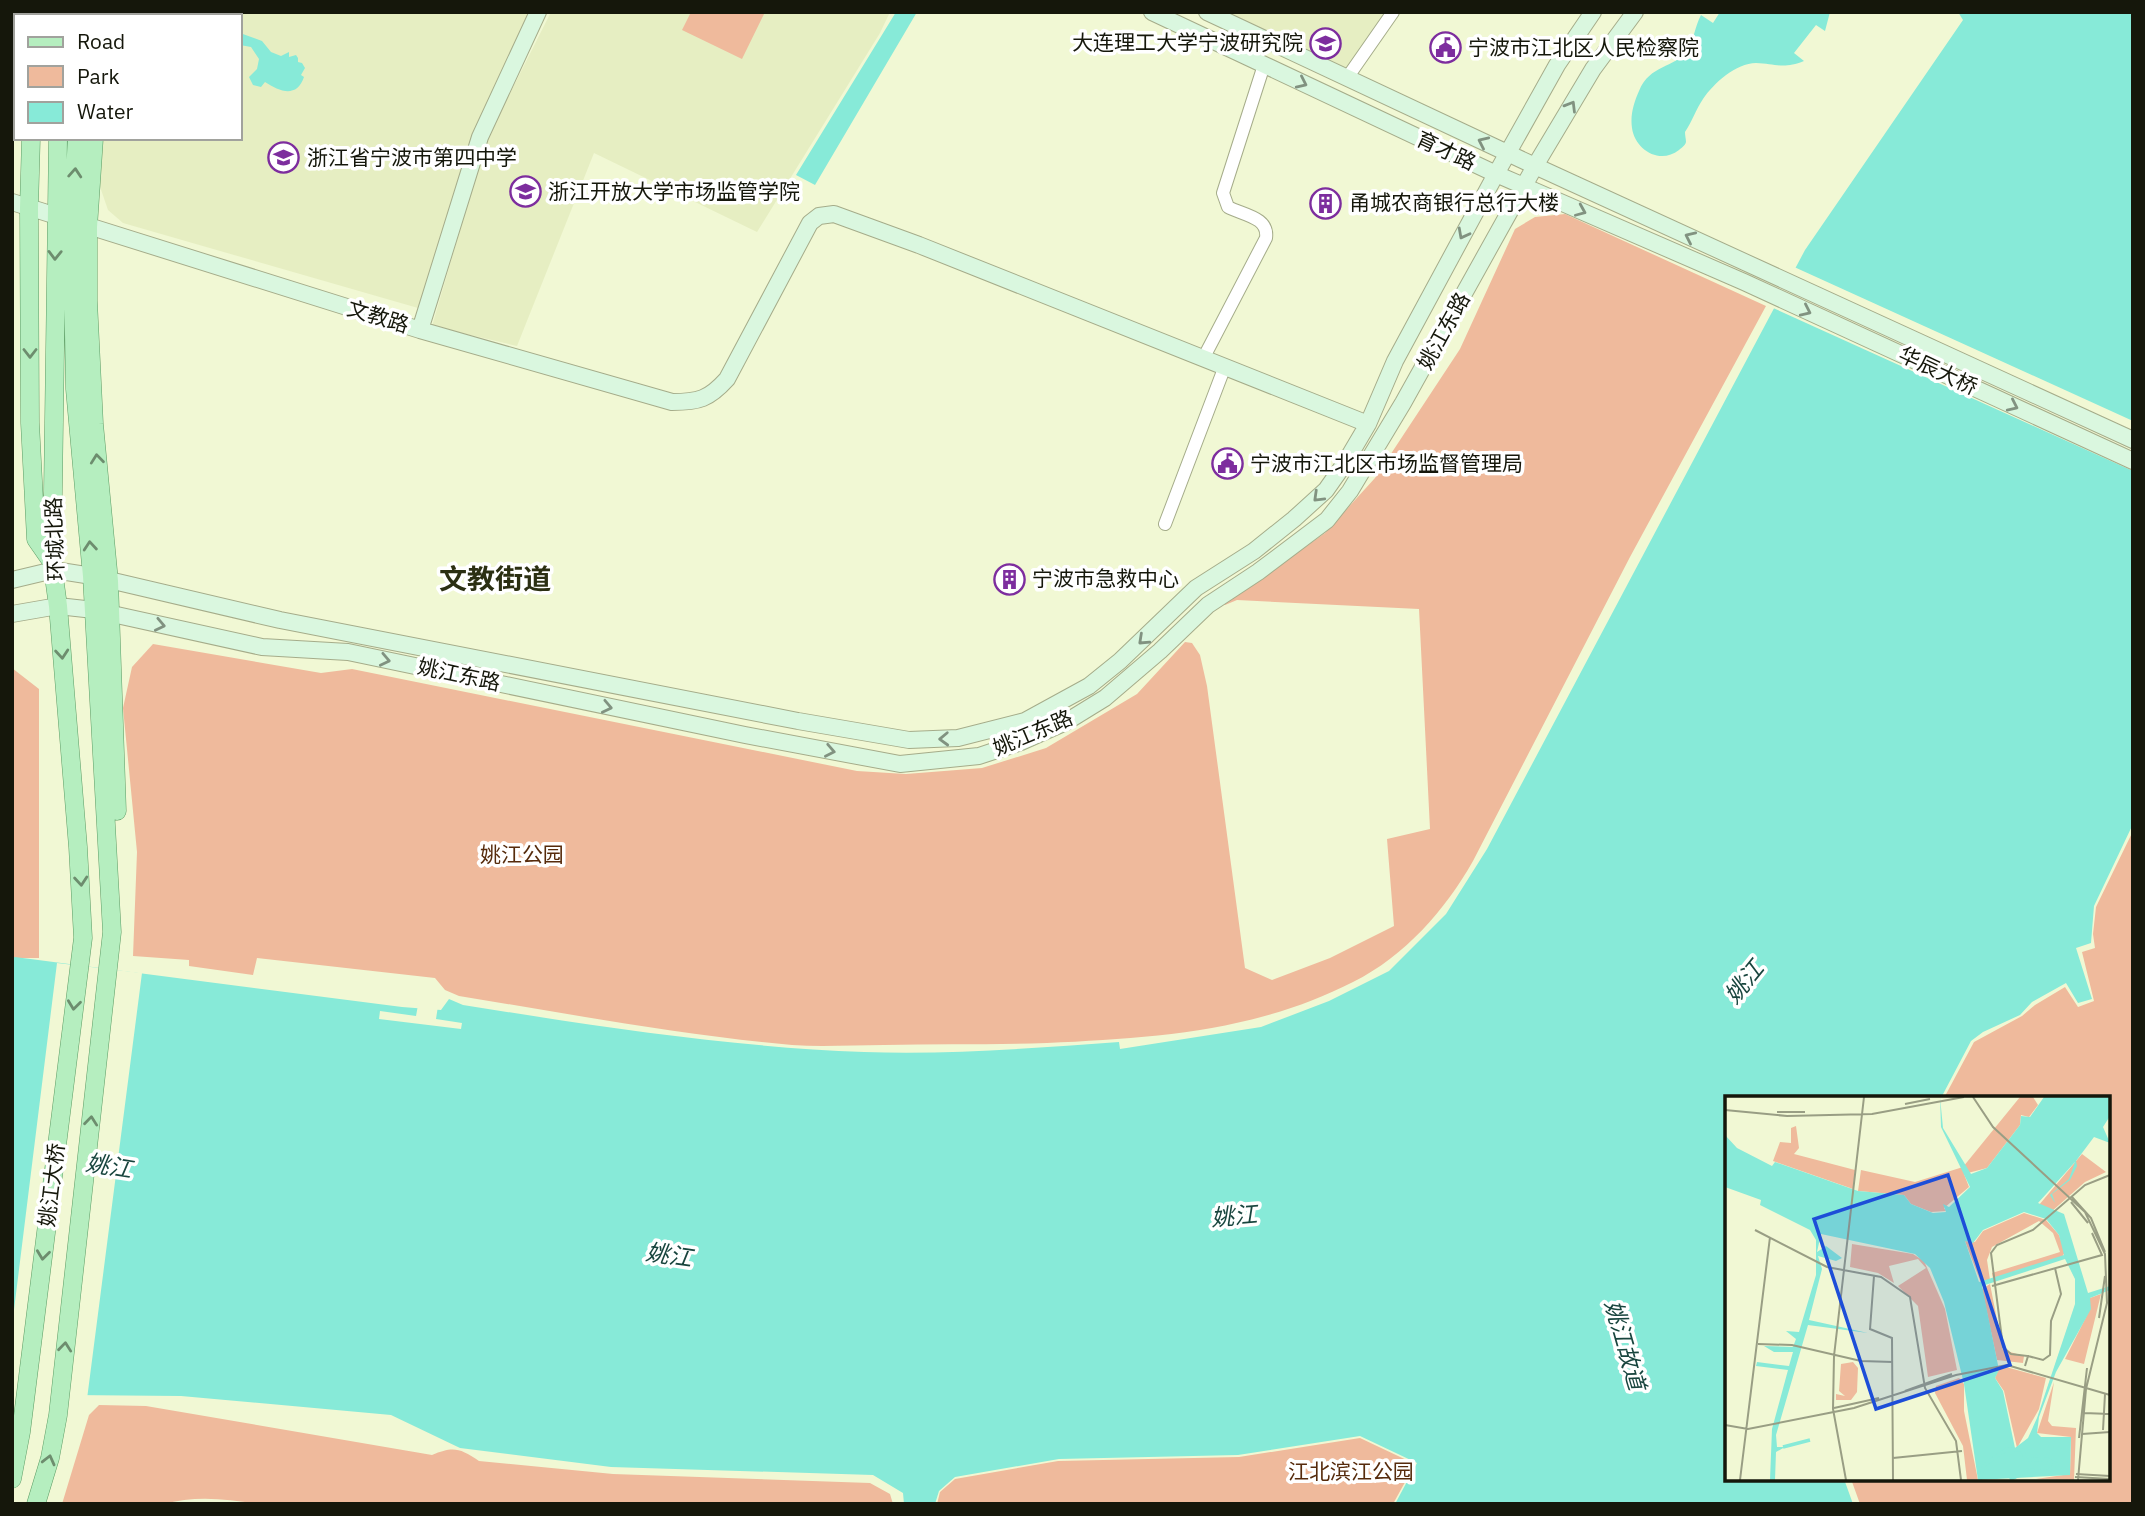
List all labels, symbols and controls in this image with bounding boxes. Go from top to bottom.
legend [14,14,242,140]
school or university icon: 大连理工大学宁波研究院 [1309,26,1343,60]
text: Road [77,27,125,55]
place label: 大连理工大学宁波研究院 [1072,28,1303,56]
public building icon: 宁波市江北区人民检察院 [1428,31,1462,65]
place label: 宁波市江北区人民检察院 [1468,33,1699,61]
text: Park [77,62,120,90]
one-way arrow [1295,75,1307,89]
text: Water [77,97,134,125]
one-way arrow [1563,101,1576,114]
street label: 育才路 [1412,124,1481,176]
one-way arrow [1478,136,1490,150]
school or university icon: 浙江省宁波市第四中学 [267,141,301,175]
place label: 浙江省宁波市第四中学 [307,143,517,171]
one-way arrow [67,167,82,178]
school or university icon: 浙江开放大学市场监管学院 [508,175,542,209]
place label: 浙江开放大学市场监管学院 [548,177,800,205]
building icon: 甬城农商银行总行大楼 [1309,186,1343,220]
place label: 甬城农商银行总行大楼 [1349,188,1559,216]
one-way arrow [1574,203,1586,217]
one-way arrow [1458,227,1472,239]
one-way arrow [1685,231,1697,245]
one-way arrow [48,250,63,261]
street label: 姚江东路 [1411,287,1476,374]
street label: 文教路 [344,293,413,339]
one-way arrow [1799,302,1811,316]
street label: 华辰大桥 [1894,340,1982,401]
one-way arrow [22,349,38,359]
one-way arrow [2005,398,2018,412]
public building icon: 宁波市江北区市场监督管理局 [1210,447,1244,481]
place label: 宁波市江北区市场监督管理局 [1250,449,1523,477]
one-way arrow [90,454,105,465]
one-way arrow [1313,488,1326,501]
street label: 环城北路 [39,497,69,581]
one-way arrow [82,541,97,552]
district label: 文教街道 [439,560,551,597]
building icon: 宁波市急救中心 [992,562,1026,596]
place label: 宁波市急救中心 [1032,564,1179,592]
one-way arrow [154,617,166,631]
one-way arrow [1138,632,1151,644]
one-way arrow [54,649,69,660]
one-way arrow [379,651,391,666]
street label: 姚江东路 [415,652,503,696]
one-way arrow [601,698,613,713]
street label: 姚江东路 [988,703,1077,761]
one-way arrow [938,731,949,746]
one-way arrow [824,743,836,758]
park label: 姚江公园 [480,840,564,868]
one-way arrow [73,875,88,886]
water label: 姚江 [1717,952,1771,1009]
one-way arrow [67,1000,82,1011]
inset map [1725,1096,2110,1481]
one-way arrow [83,1115,98,1127]
street label: 姚江大桥 [32,1141,70,1228]
water label: 姚江 [84,1147,137,1184]
water label: 姚江 [1210,1198,1261,1232]
water label: 姚江 [644,1236,697,1272]
one-way arrow [36,1250,51,1261]
water label: 姚江故道 [1599,1296,1654,1396]
one-way arrow [58,1341,73,1353]
one-way arrow [41,1454,55,1466]
park label: 江北滨江公园 [1288,1457,1414,1485]

